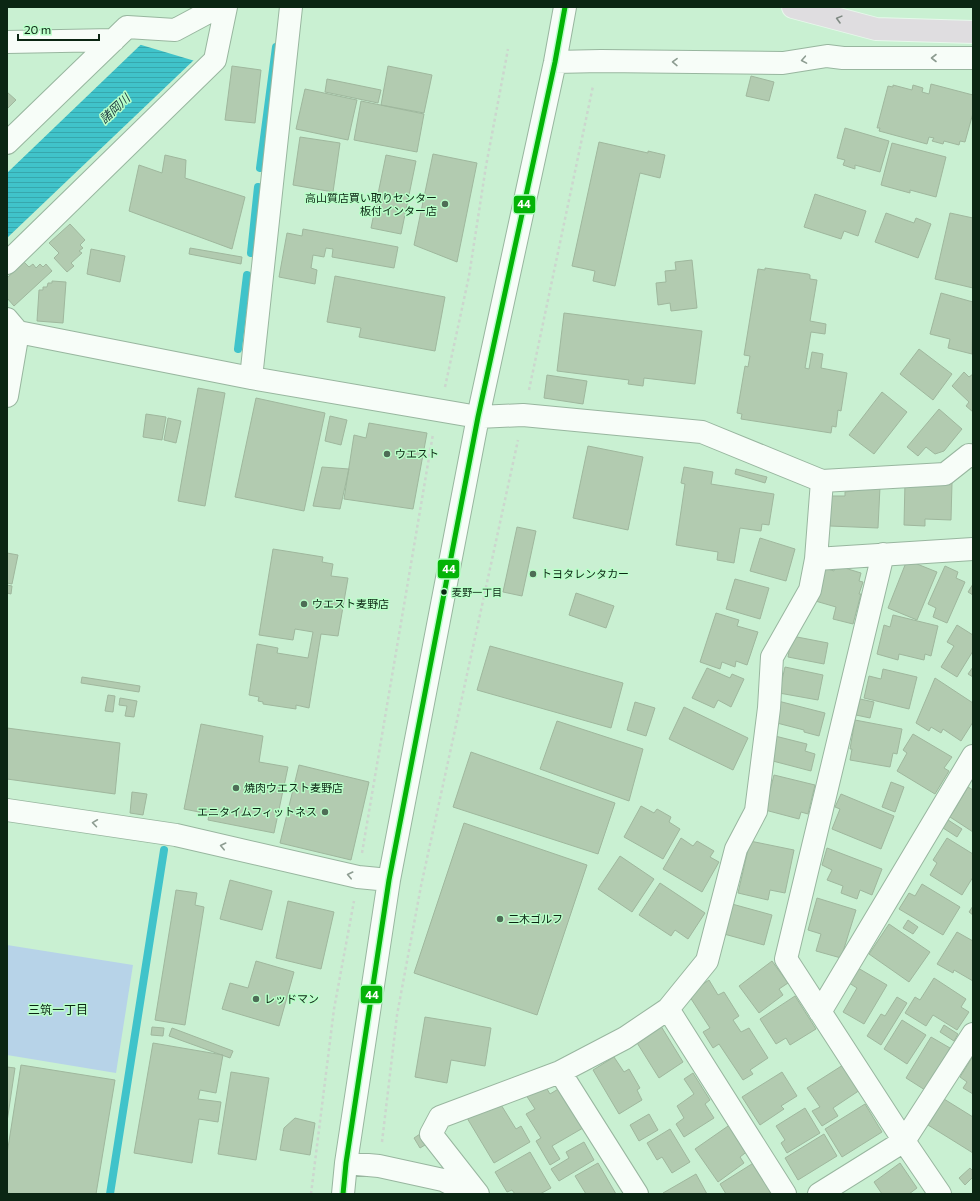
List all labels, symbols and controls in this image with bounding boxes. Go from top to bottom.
one-way arrow [835,15,842,24]
scale bar [18,16,99,42]
text: 20 m [24,22,51,36]
one-way arrow [931,54,937,62]
one-way arrow [801,55,808,63]
one-way arrow [672,58,678,66]
water label: 諸岡川 [96,90,134,126]
place label: 高山質店買い取りセンター 板付インター店 [305,191,437,217]
line badge: 44 [513,195,536,214]
text: 44 [517,197,531,210]
marker: 高山質店買い取りセンター 板付インター店 [440,199,450,209]
place label: ウエスト [395,447,439,460]
marker: ウエスト [382,449,392,459]
line badge: 44 [437,559,460,579]
text: 44 [442,562,456,575]
place label: トヨタレンタカー [541,567,629,580]
marker: トヨタレンタカー [528,569,538,579]
place label: 麦野一丁目 [452,586,502,598]
marker: 麦野一丁目 [439,587,449,597]
place label: ウエスト麦野店 [312,597,389,610]
marker: ウエスト麦野店 [299,599,309,609]
place label: 焼肉ウエスト麦野店 [244,781,343,794]
marker: 焼肉ウエスト麦野店 [231,783,241,793]
place label: エニタイムフィットネス [197,805,317,818]
marker: エニタイムフィットネス [320,807,330,817]
one-way arrow [92,819,98,828]
one-way arrow [220,842,227,851]
one-way arrow [347,871,353,879]
place label: 二木ゴルフ [508,912,563,925]
marker: 二木ゴルフ [495,914,505,924]
line badge: 44 [360,985,383,1004]
text: 44 [365,988,379,1001]
place label: レッドマン [264,992,319,1005]
marker: レッドマン [251,994,261,1004]
district label: 三筑一丁目 [28,1002,88,1016]

